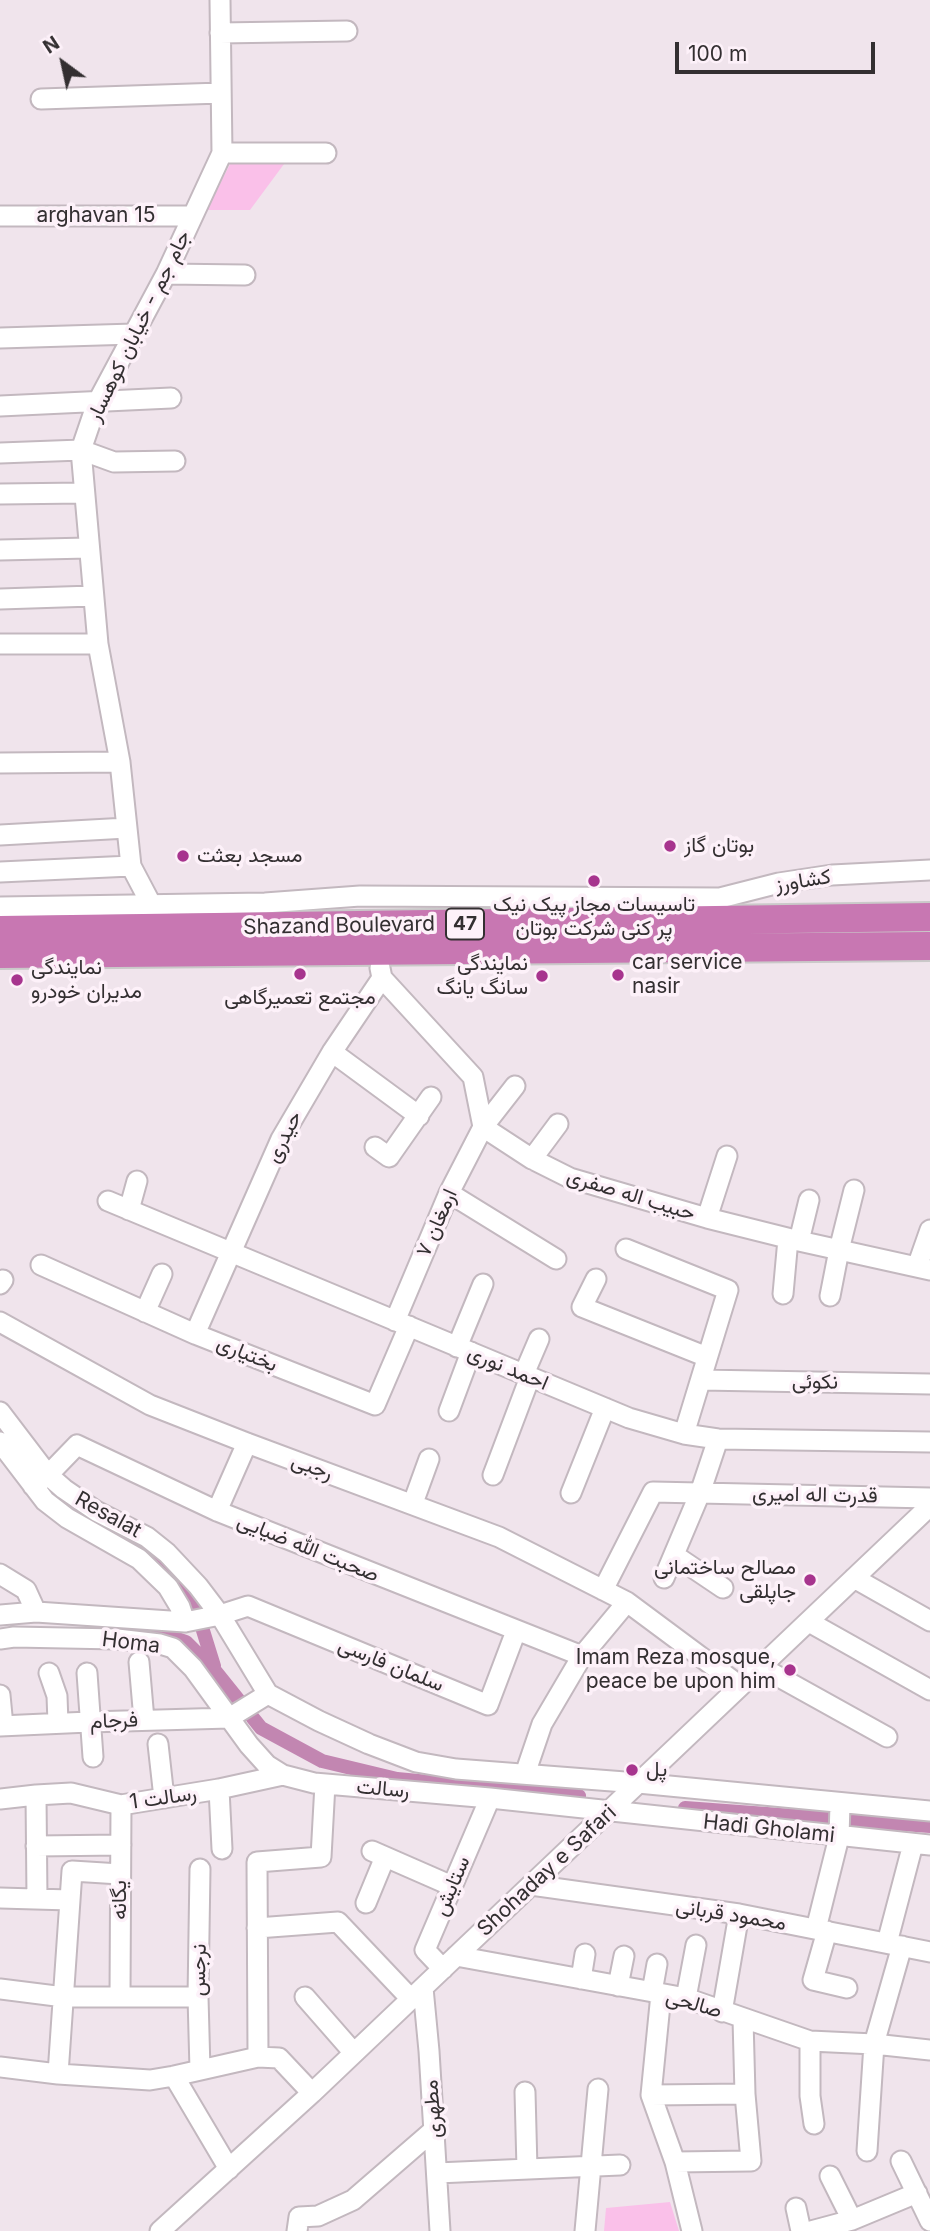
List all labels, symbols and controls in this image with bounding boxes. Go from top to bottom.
north arrow [28,28,98,98]
scale bar [678,28,878,72]
text: N [39,31,64,59]
text: 100 m [688,41,747,66]
street label: arghavan 15 [36,203,156,229]
street label: جام جم - خیابان کوهسار [82,226,196,426]
place label: بوتان گاز [684,833,754,859]
marker: بوتان گاز [662,838,678,854]
place label: مسجد بعثت [197,843,303,869]
marker: مسجد بعثت [175,848,191,864]
street label: کشاورز [773,864,833,898]
marker: تاسیسات مجاز پیک نیک پر کنی شرکت بوتان [586,873,602,889]
place label: تاسیسات مجاز پیک نیک پر کنی شرکت بوتان [493,892,695,942]
road number: 47 [446,908,484,940]
street label: Shazand Boulevard [243,912,435,940]
place label: car service nasir [632,950,742,1000]
place label: نمایندگی سانگ یانگ [436,951,528,1001]
place label: نمایندگی مدیران خودرو [31,955,142,1005]
marker: مجتمع تعمیرگاهی [292,966,308,982]
marker: car service nasir [610,967,626,983]
marker: نمایندگی سانگ یانگ [534,968,550,984]
marker: نمایندگی مدیران خودرو [9,972,25,988]
place label: مجتمع تعمیرگاهی [224,985,376,1011]
street label: حیدری [260,1107,308,1167]
street label: حبیب اله صفری [564,1164,698,1226]
street label: ارمغان ۷ [411,1185,463,1261]
street label: بختیاری [213,1330,281,1378]
street label: احمد نوری [464,1340,552,1396]
street label: نکوئی [792,1369,838,1395]
street label: رجبی [288,1448,336,1486]
street label: قدرت اله امیری [752,1481,878,1509]
street label: Resalat [70,1487,146,1543]
street label: صحبت الله ضیایی [233,1508,383,1588]
place label: مصالح ساختمانی جاپلقی [654,1555,796,1605]
marker: مصالح ساختمانی جاپلقی [802,1572,818,1588]
street label: Homa [100,1627,162,1659]
street label: سلمان فارسی [334,1632,448,1698]
place label: Imam Reza mosque, peace be upon him [576,1645,776,1695]
marker: Imam Reza mosque, peace be upon him [782,1662,798,1678]
street label: فرجام [90,1708,138,1734]
place label: پل [646,1757,667,1783]
marker: پل [624,1762,640,1778]
street label: رسالت [355,1774,411,1804]
street label: رسالت 1 [128,1781,198,1815]
street label: Shohaday e Safari [472,1800,622,1942]
street label: Hadi Gholami [702,1810,836,1848]
street label: ستایش [428,1852,476,1920]
street label: یگانه [107,1880,133,1920]
street label: محمود قربانی [674,1894,788,1936]
street label: نرجس [186,1944,212,1996]
street label: صالحی [663,1984,725,2024]
street label: مطهری [418,2079,448,2139]

